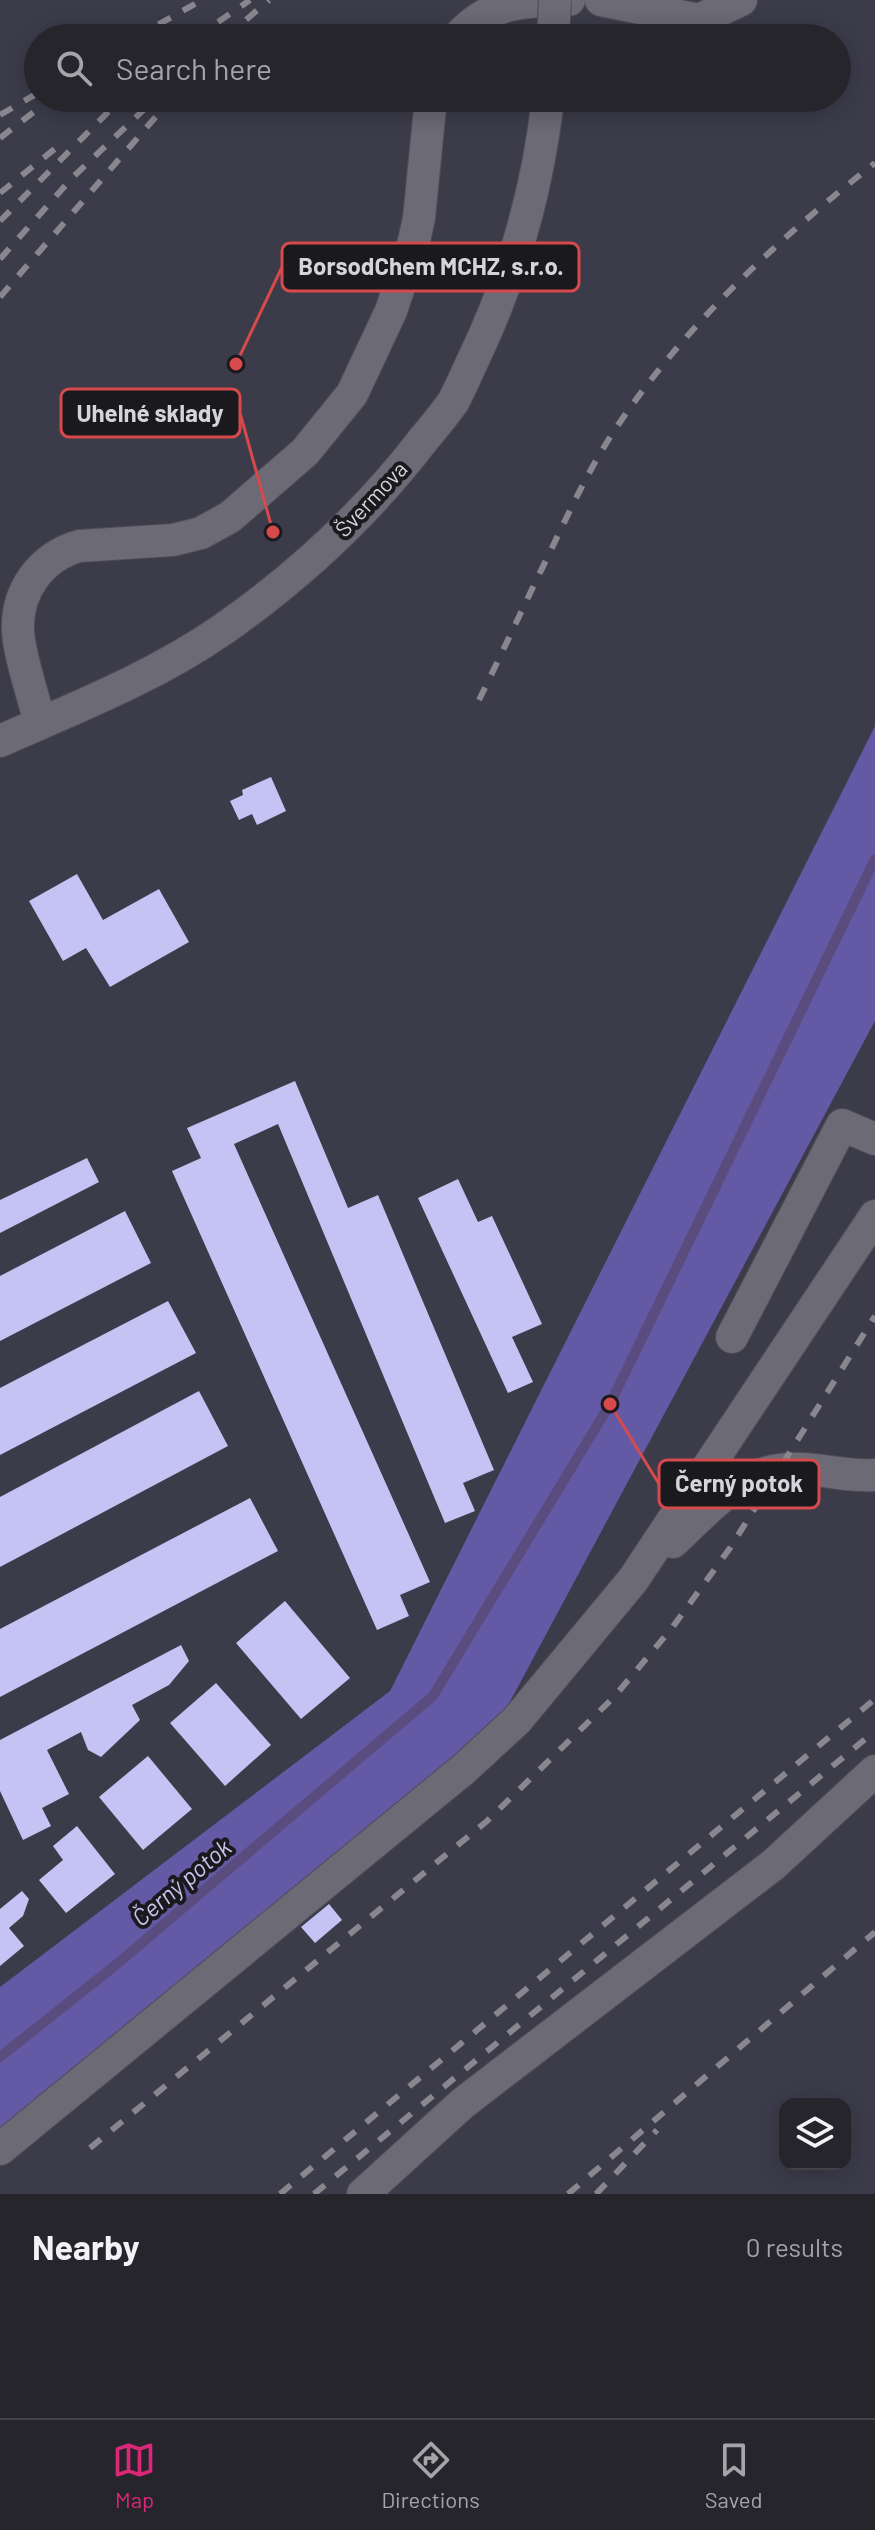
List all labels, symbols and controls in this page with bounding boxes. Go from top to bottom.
search box [24,24,851,112]
icon: search [52,46,96,90]
text: Search here [116,50,272,86]
callout: BorsodChem MCHZ, s.r.o. [282,243,579,291]
text: BorsodChem MCHZ, s.r.o. [298,251,564,280]
callout: Uhelné sklady [61,389,240,437]
text: Uhelné sklady [76,398,224,427]
street label: Švermova [329,455,412,541]
callout: Černý potok [659,1460,819,1508]
text: Černý potok [675,1468,803,1497]
water label: Černý potok [126,1832,237,1932]
map controls [779,2098,851,2170]
button: layers [779,2098,851,2170]
text: Nearby [32,2226,140,2267]
text: 0 results [746,2231,843,2262]
tab: Map [112,2438,156,2512]
tab: Directions [381,2438,480,2512]
tab: Saved [705,2438,762,2512]

